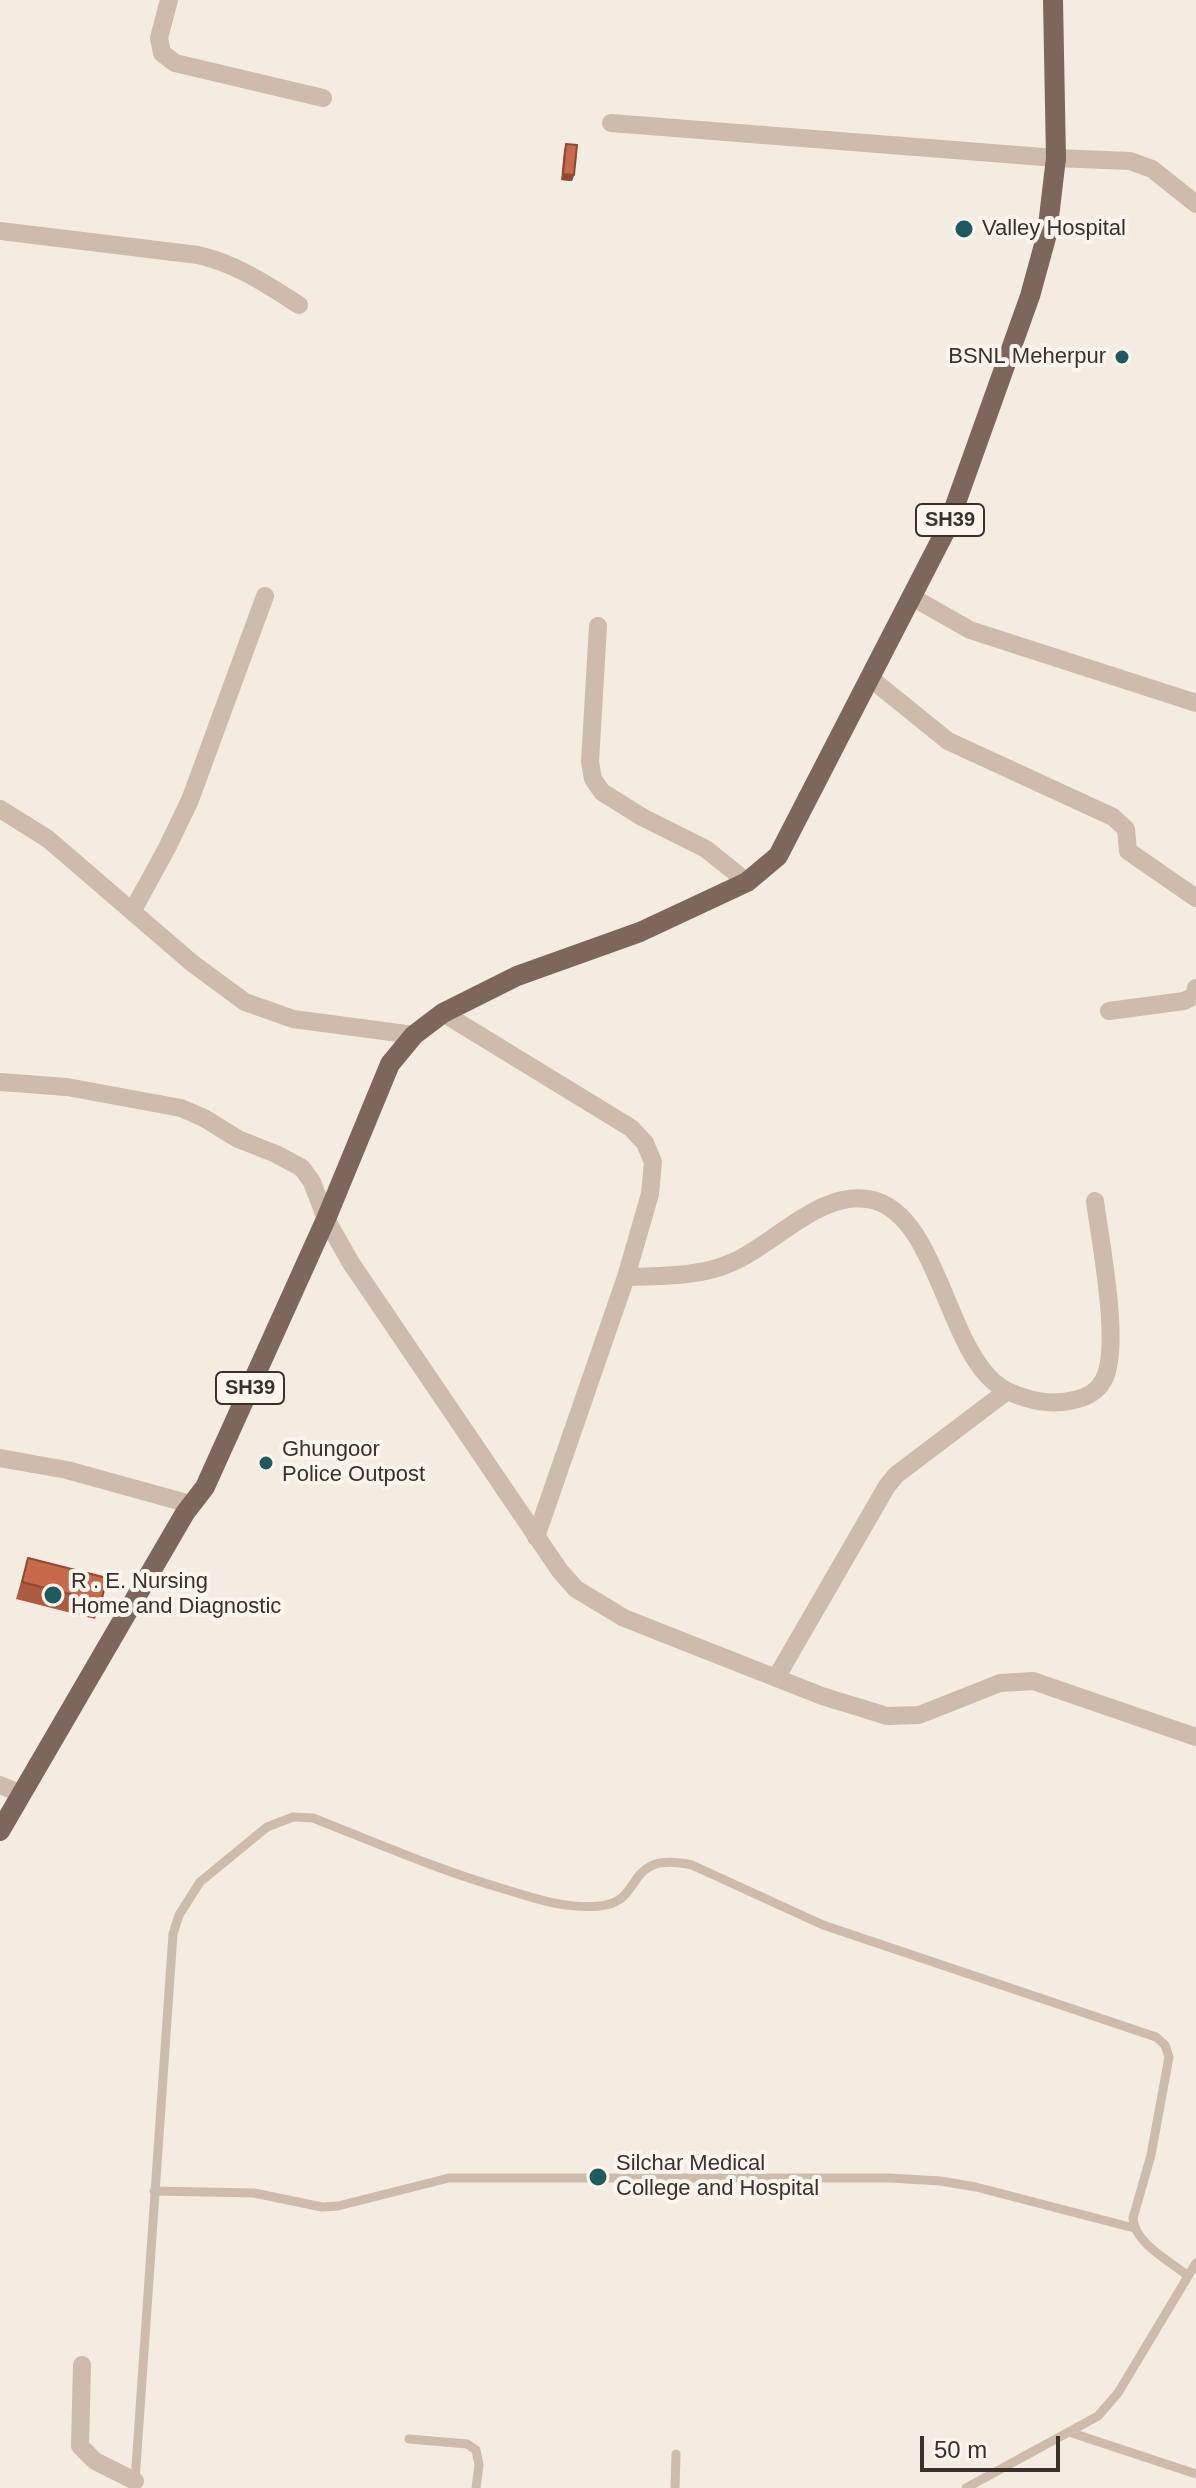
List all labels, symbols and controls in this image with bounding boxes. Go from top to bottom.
place label: Valley Hospital [982,216,1126,242]
marker: Valley Hospital [953,218,975,240]
place label: BSNL Meherpur [948,344,1106,370]
marker: BSNL Meherpur [1113,348,1131,366]
road number: SH39 [916,504,984,536]
road number: SH39 [216,1372,284,1404]
place label: Ghungoor Police Outpost [282,1437,425,1488]
marker: Ghungoor Police Outpost [257,1454,275,1472]
place label: R . E. Nursing Home and Diagnostic [71,1569,281,1620]
marker: R . E. Nursing Home and Diagnostic [42,1584,64,1606]
place label: Silchar Medical College and Hospital [616,2151,819,2202]
marker: Silchar Medical College and Hospital [587,2166,609,2188]
scale bar [924,2420,1064,2470]
text: 50 m [934,2436,987,2463]

